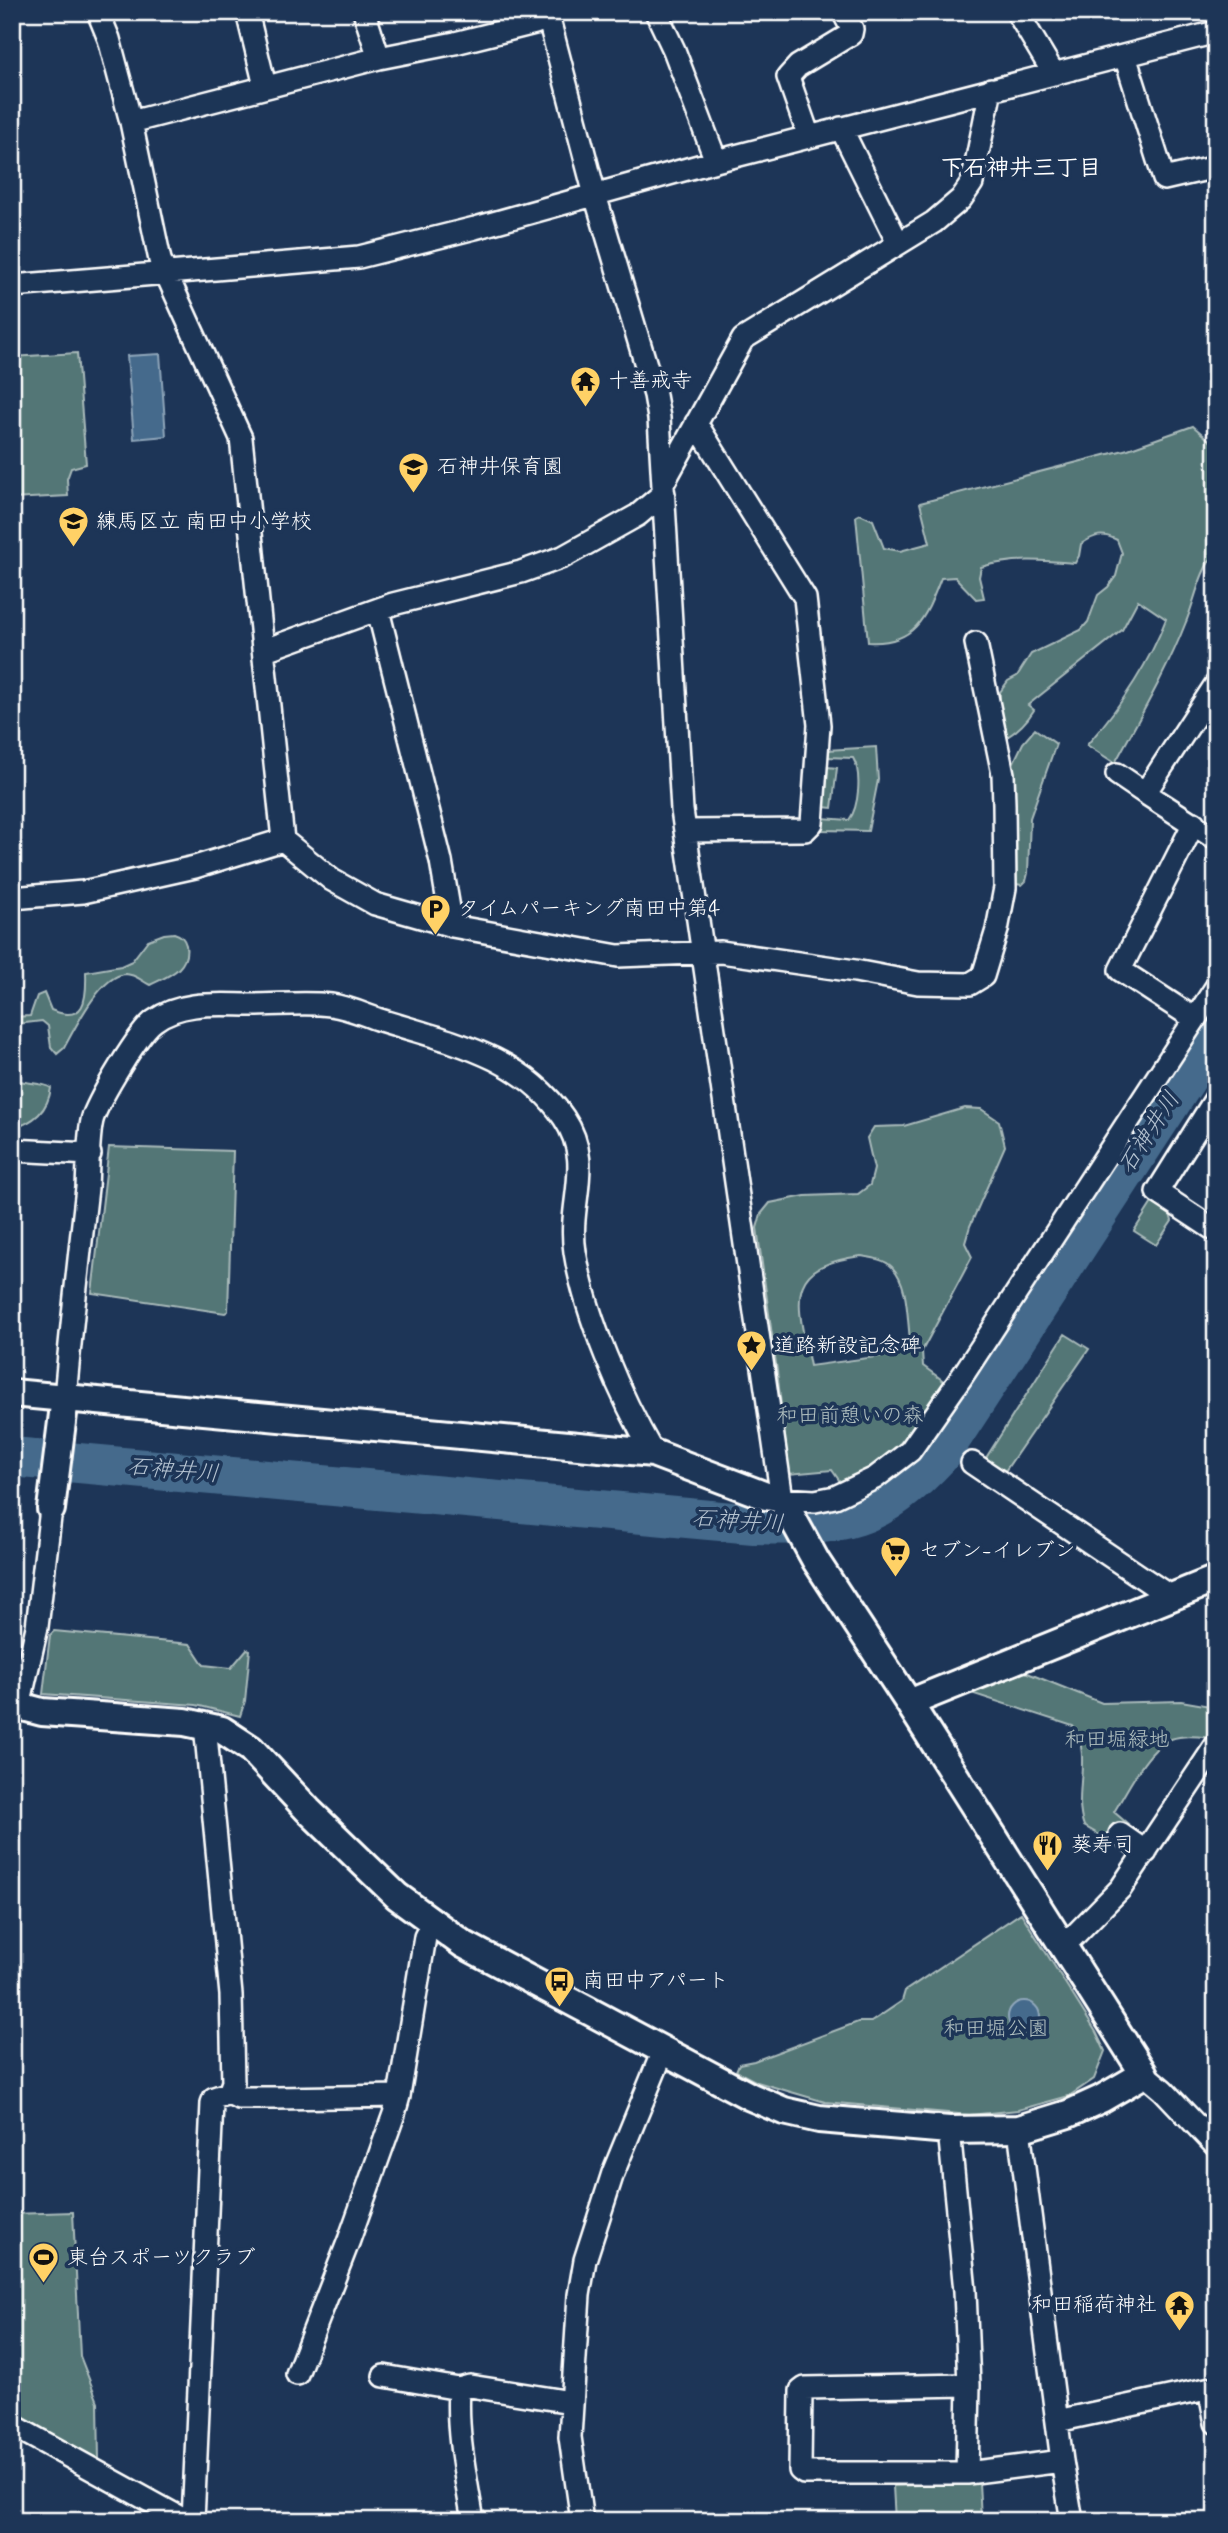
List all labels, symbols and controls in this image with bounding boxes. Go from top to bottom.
district label: 下石神井三丁目 [941,154,1102,184]
temple icon: 十善戒寺 [568,364,602,408]
place label: 十善戒寺 [608,367,692,395]
school or university icon: 石神井保育園 [397,450,431,494]
place label: 石神井保育園 [437,453,563,481]
school or university icon: 練馬区立 南田中小学校 [56,505,90,549]
place label: 練馬区立 南田中小学校 [96,508,312,536]
parking icon: タイムパーキング南田中第4 [418,892,452,936]
place label: タイムパーキング南田中第4 [458,895,721,923]
water label: 石神井川 [1112,1086,1188,1180]
place icon: 道路新設記念碑 [734,1329,768,1373]
place label: 道路新設記念碑 [774,1332,921,1360]
park label: 和田前憩いの森 [777,1402,924,1430]
water label: 石神井川 [126,1452,220,1490]
water label: 石神井川 [691,1504,785,1540]
supermarket icon: セブン-イレブン [879,1534,913,1578]
place label: セブン-イレブン [919,1537,1075,1565]
park label: 和田堀緑地 [1065,1726,1170,1754]
restaurant icon: 葵寿司 [1031,1828,1065,1872]
place label: 葵寿司 [1071,1831,1134,1859]
bus stop icon: 南田中アパート [543,1964,577,2008]
place label: 南田中アパート [583,1967,729,1995]
park label: 和田堀公園 [944,2015,1049,2043]
sports icon: 東台スポーツクラブ [27,2241,61,2285]
place label: 東台スポーツクラブ [67,2244,256,2272]
temple icon: 和田稲荷神社 [1163,2288,1197,2332]
place label: 和田稲荷神社 [1031,2291,1157,2319]

